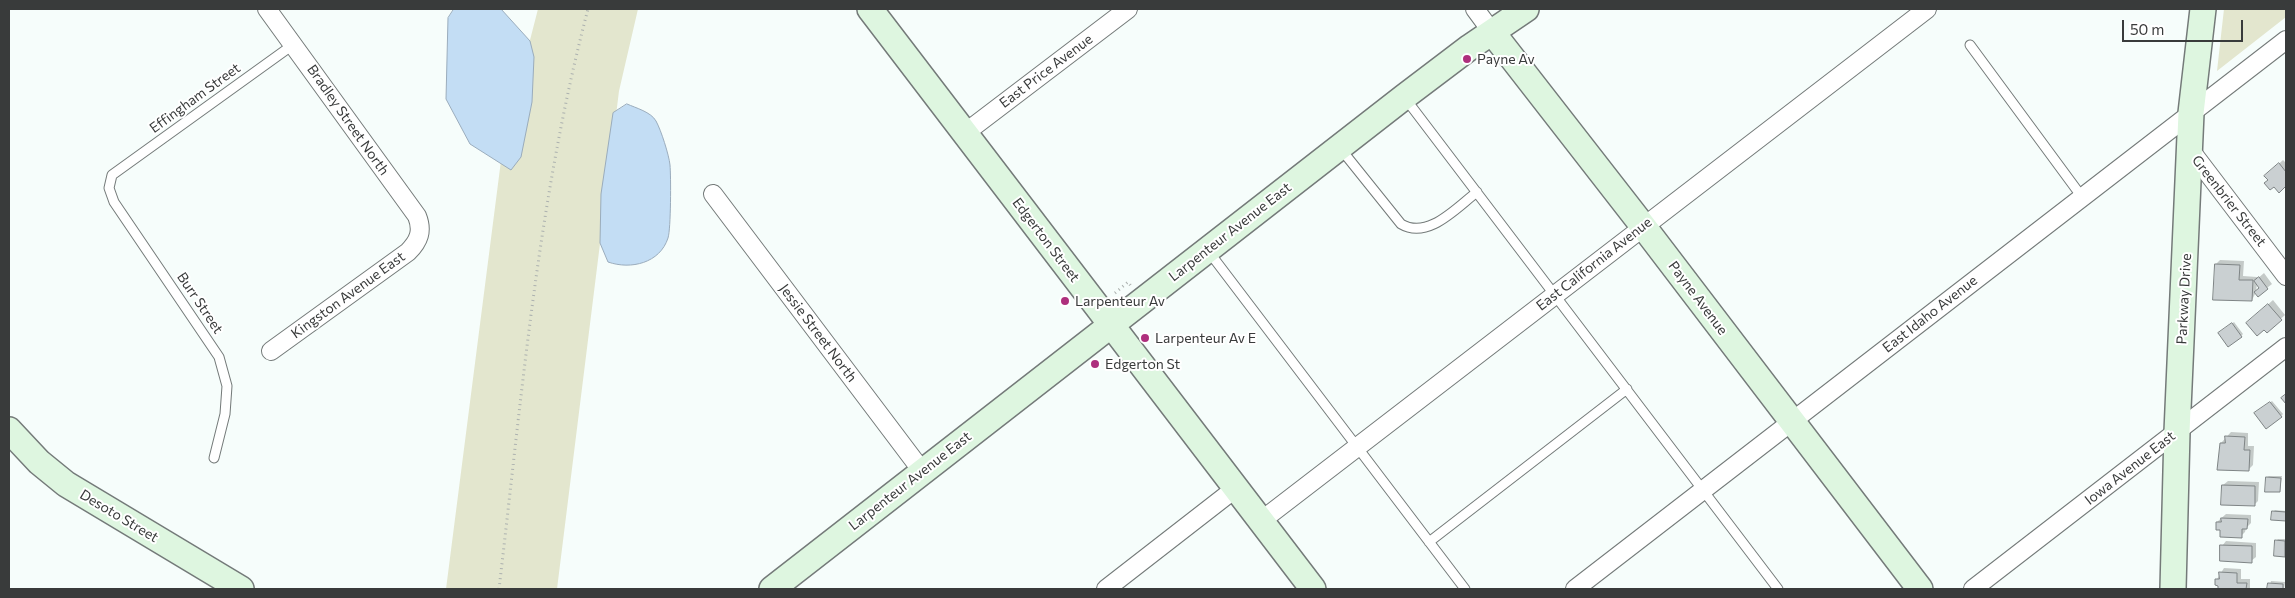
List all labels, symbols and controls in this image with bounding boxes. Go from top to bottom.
scale bar [2125,10,2246,42]
text: 50 m [2130,20,2164,38]
street label: East Price Avenue [996,31,1096,111]
place label: Payne Av [1477,51,1535,67]
marker: Payne Av [1461,53,1473,65]
street label: Effingham Street [146,59,244,137]
street label: Bradley Street North [304,61,392,179]
street label: Greenbrier Street [2188,152,2270,250]
street label: Larpenteur Avenue East [1165,179,1295,285]
street label: Edgerton Street [1009,195,1083,285]
street label: East California Avenue [1533,214,1655,314]
street label: Kingston Avenue East [288,248,408,342]
street label: Parkway Drive [2173,253,2195,345]
street label: Payne Avenue [1665,258,1731,338]
street label: Burr Street [173,269,227,337]
street label: East Idaho Avenue [1879,272,1981,356]
street label: Jessie Street North [776,281,860,385]
place label: Larpenteur Av [1075,293,1165,309]
marker: Larpenteur Av [1059,295,1071,307]
place label: Larpenteur Av E [1155,330,1256,346]
marker: Larpenteur Av E [1139,332,1151,344]
place label: Edgerton St [1105,356,1180,372]
marker: Edgerton St [1089,358,1101,370]
street label: Iowa Avenue East [2081,427,2179,509]
street label: Larpenteur Avenue East [845,428,975,534]
street label: Desoto Street [77,486,161,546]

